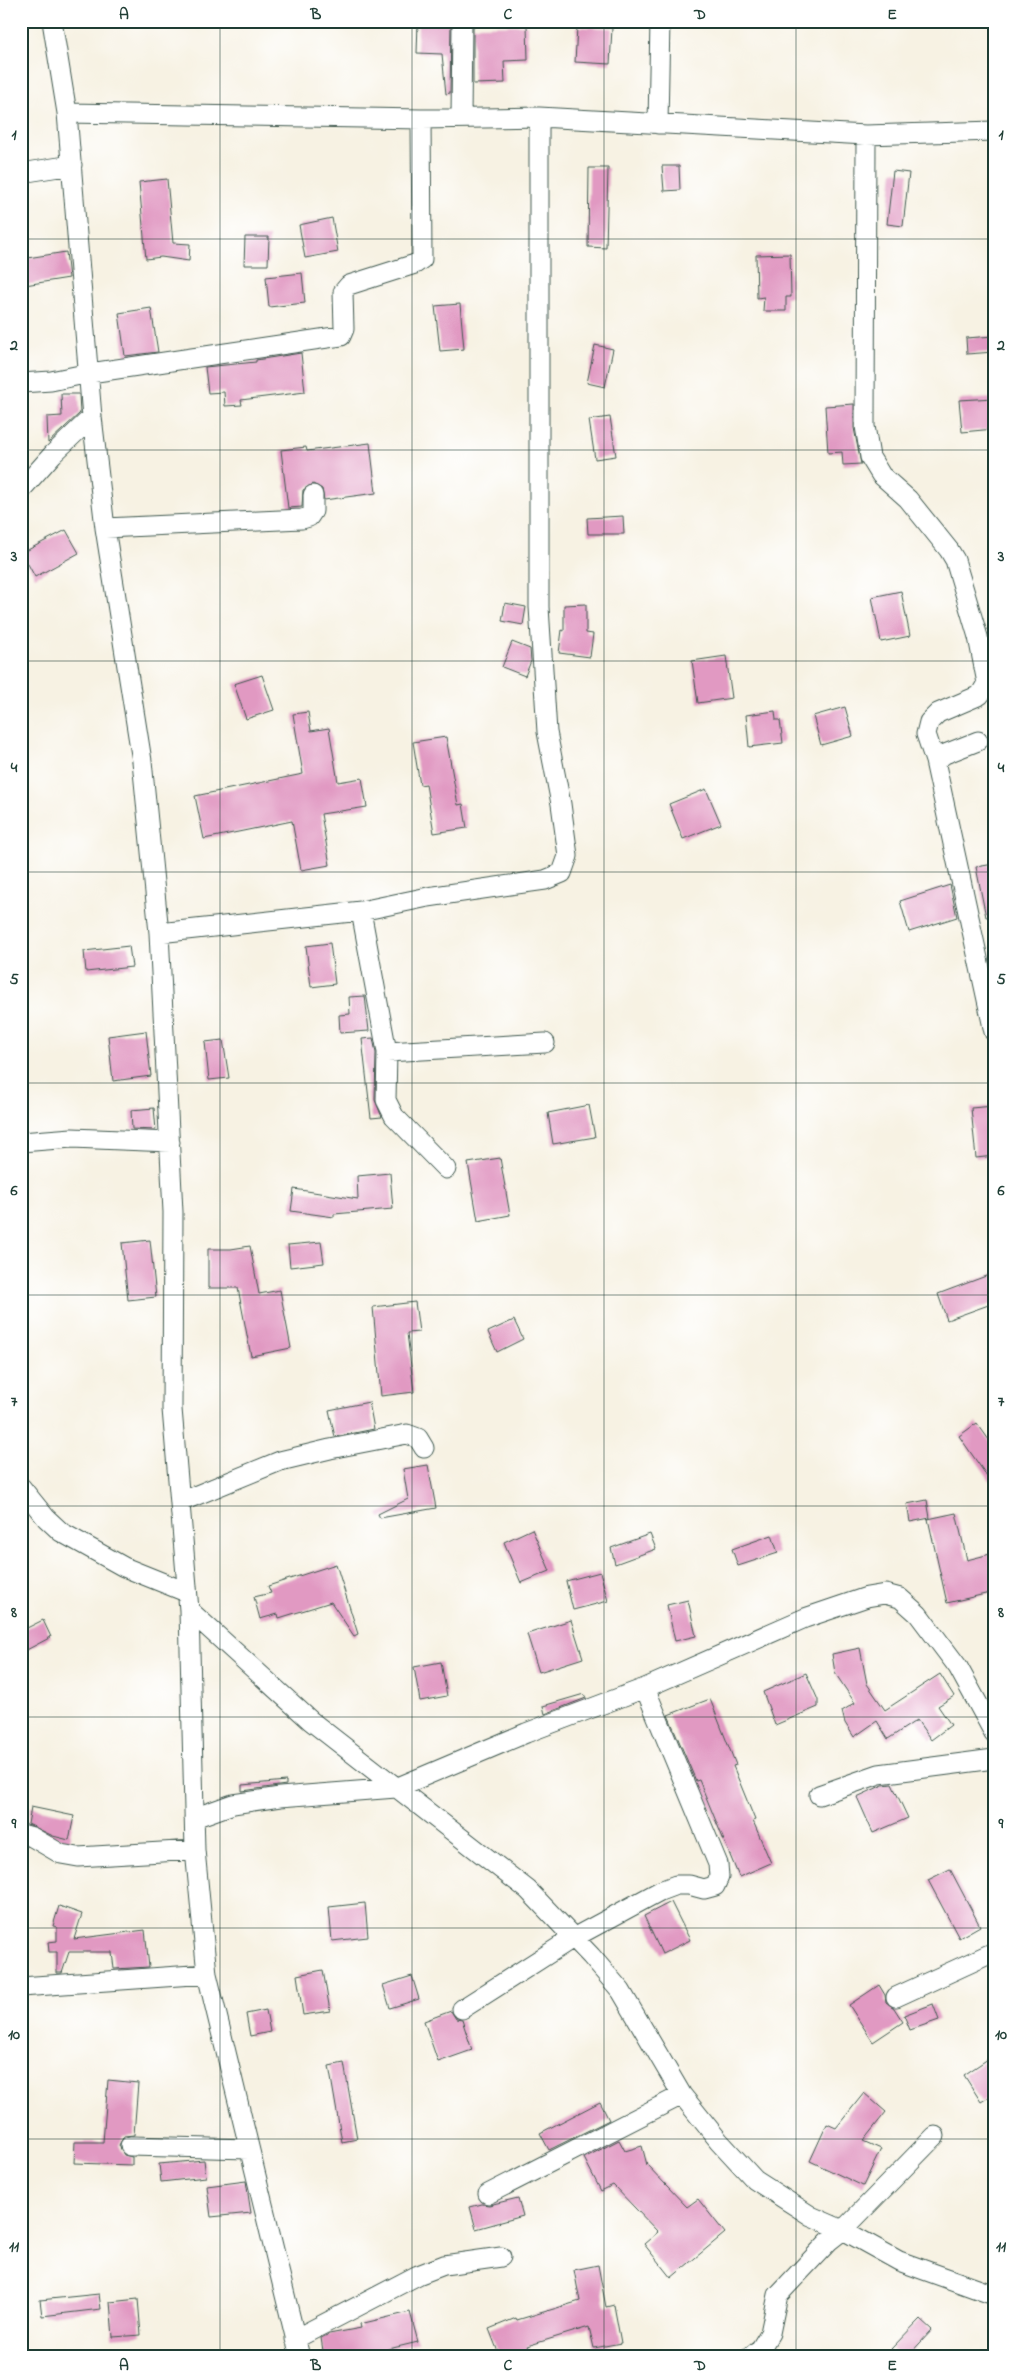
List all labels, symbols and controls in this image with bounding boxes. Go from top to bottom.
text: A [119,3,129,27]
text: B [310,3,322,27]
text: C [504,3,513,27]
text: D [693,3,706,27]
text: E [887,3,897,27]
text: 1 [11,123,17,147]
text: 1 [998,123,1004,147]
text: 2 [9,334,18,358]
text: 2 [996,334,1005,358]
text: 3 [10,545,18,569]
text: 3 [997,545,1005,569]
text: 4 [10,756,18,780]
text: 4 [997,756,1005,780]
text: 5 [9,968,19,992]
text: 5 [996,968,1006,992]
text: 6 [9,1179,18,1203]
text: 6 [996,1179,1005,1203]
text: 7 [11,1390,18,1414]
text: 7 [998,1390,1005,1414]
text: 8 [10,1601,17,1625]
text: 8 [997,1601,1004,1625]
text: 9 [11,1812,17,1836]
text: 9 [998,1812,1004,1836]
text: 10 [8,2023,20,2047]
text: 10 [995,2023,1007,2047]
text: 11 [9,2235,20,2259]
text: 11 [996,2235,1007,2259]
text: A [119,2354,129,2378]
text: B [310,2354,322,2378]
text: C [504,2354,513,2378]
text: D [693,2354,706,2378]
text: E [887,2354,897,2378]

